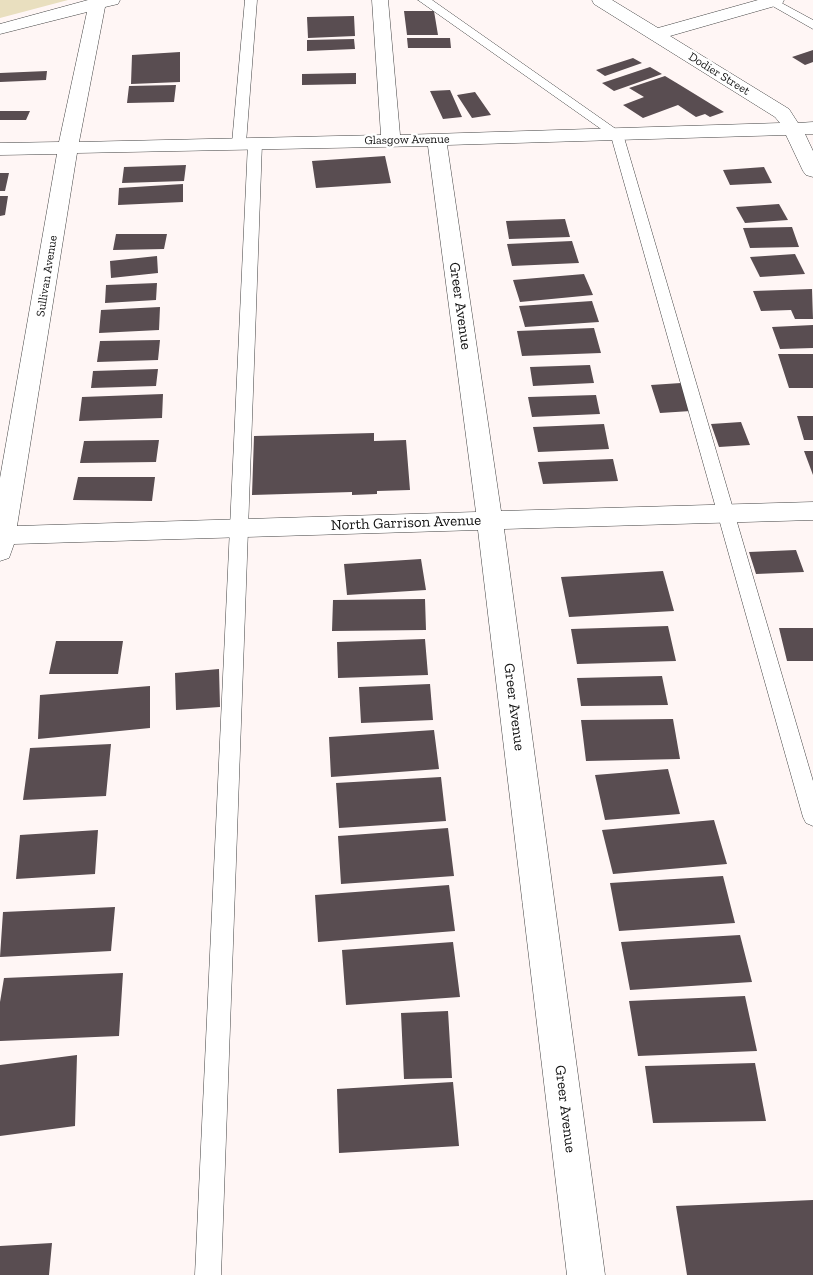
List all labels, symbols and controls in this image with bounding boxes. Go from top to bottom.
street label: Dodier Street [686,49,752,99]
street label: Glasgow Avenue [364,132,450,148]
street label: Sullivan Avenue [33,234,61,318]
street label: Greer Avenue [445,261,475,351]
street label: North Garrison Avenue [331,511,481,535]
street label: Greer Avenue [500,662,528,752]
street label: Greer Avenue [551,1064,579,1154]

